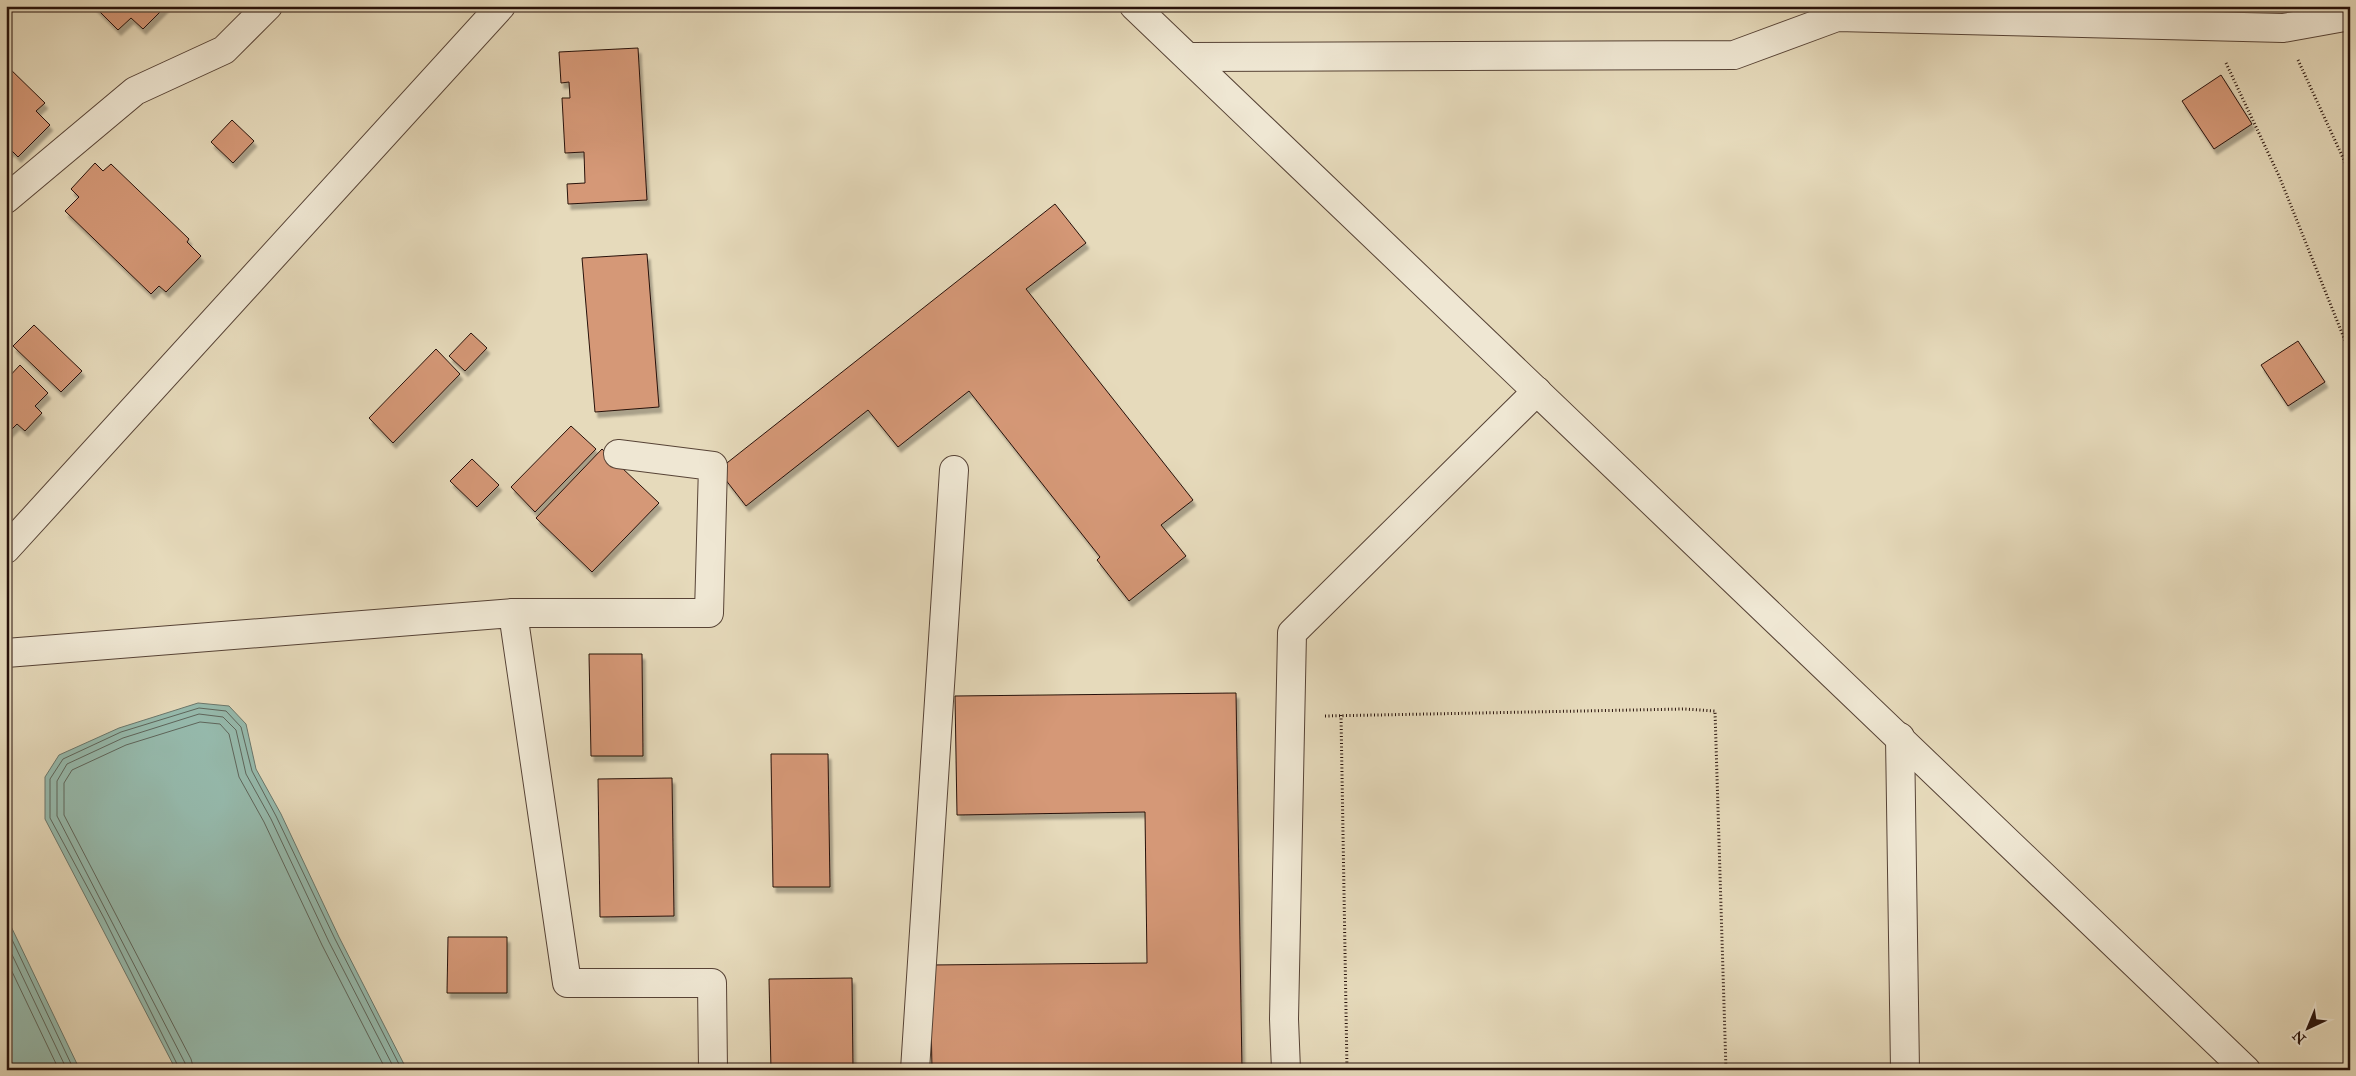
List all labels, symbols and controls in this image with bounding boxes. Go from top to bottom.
north arrow [2284,1004,2334,1054]
text: N [2289,1027,2309,1047]

